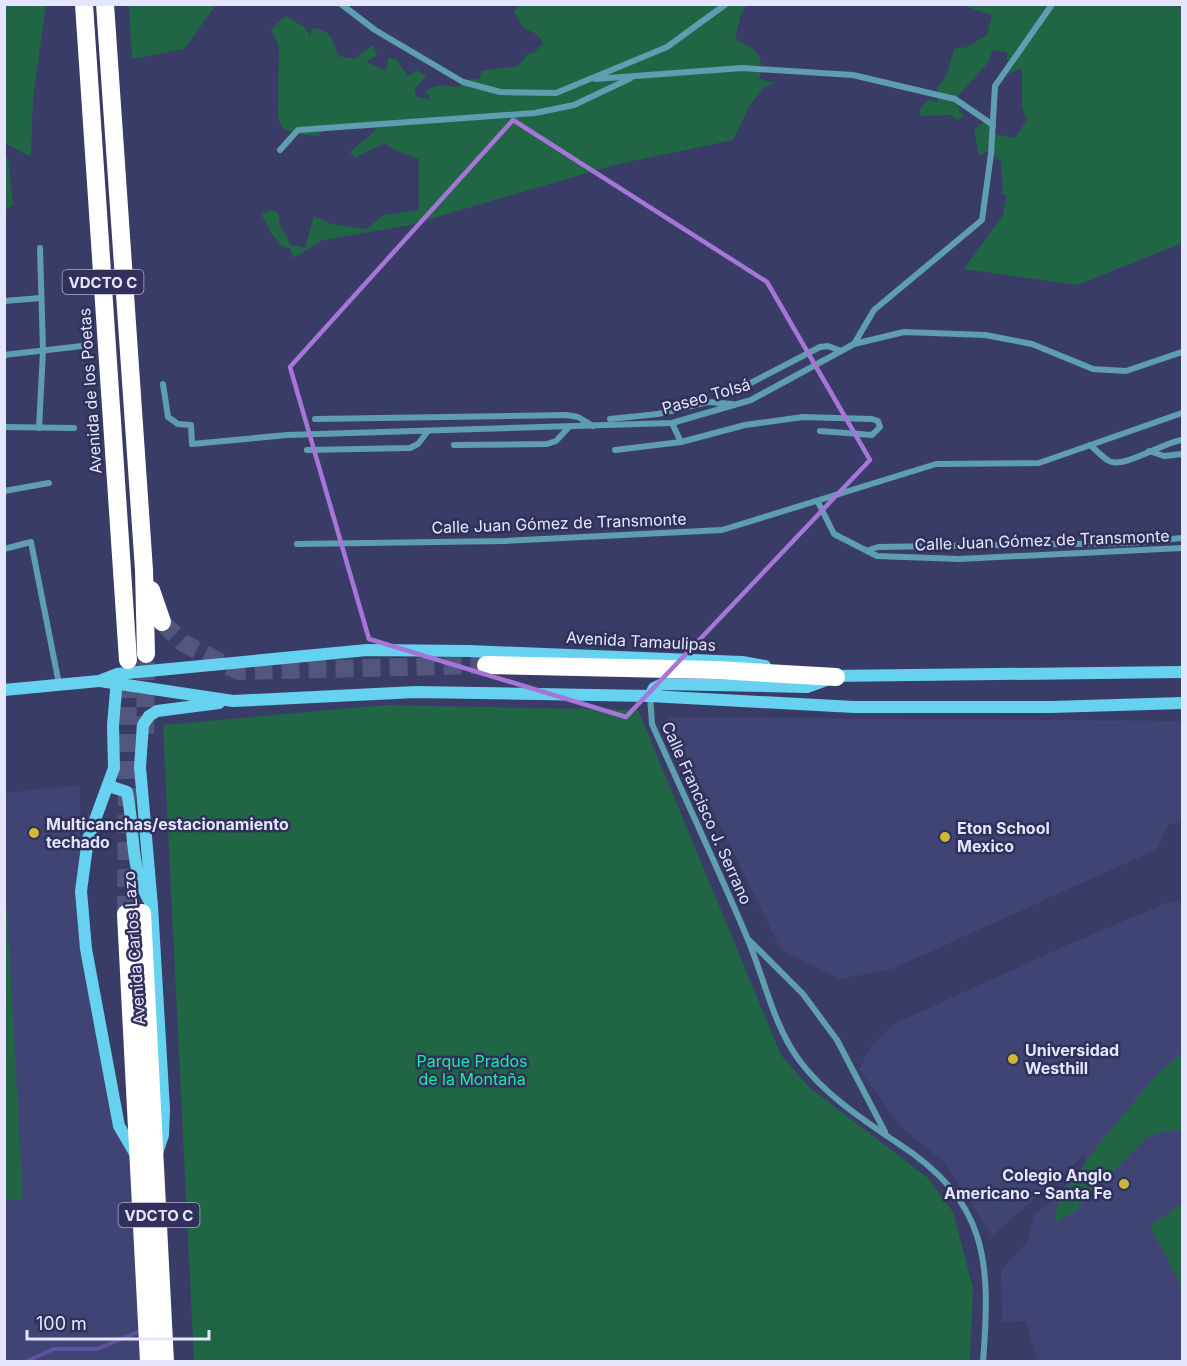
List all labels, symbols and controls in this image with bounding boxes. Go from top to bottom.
road number: VDCTO C [63,270,144,294]
street label: Avenida de los Poetas [74,307,106,475]
street label: Paseo Tolsá [659,374,753,418]
street label: Calle Juan Gómez de Transmonte [431,509,687,537]
street label: Calle Juan Gómez de Transmonte [914,526,1170,554]
street label: Avenida Tamaulipas [565,627,717,655]
street label: Calle Francisco J. Serrano [658,718,756,908]
place label: Multicanchas/estacionamiento techado [46,814,289,852]
place label: Eton School Mexico [957,818,1050,856]
marker: Multicanchas/estacionamiento techado [27,826,41,840]
marker: Eton School Mexico [938,830,952,844]
street label: Avenida Carlos Lazo [119,870,149,1026]
place label: Universidad Westhill [1025,1040,1119,1078]
park label: Parque Prados de la Montaña [416,1051,528,1089]
marker: Universidad Westhill [1006,1052,1020,1066]
place label: Colegio Anglo Americano - Santa Fe [944,1165,1112,1203]
marker: Colegio Anglo Americano - Santa Fe [1117,1177,1131,1191]
road number: VDCTO C [118,1203,200,1227]
scale bar [27,1303,208,1341]
text: 100 m [36,1313,87,1334]

